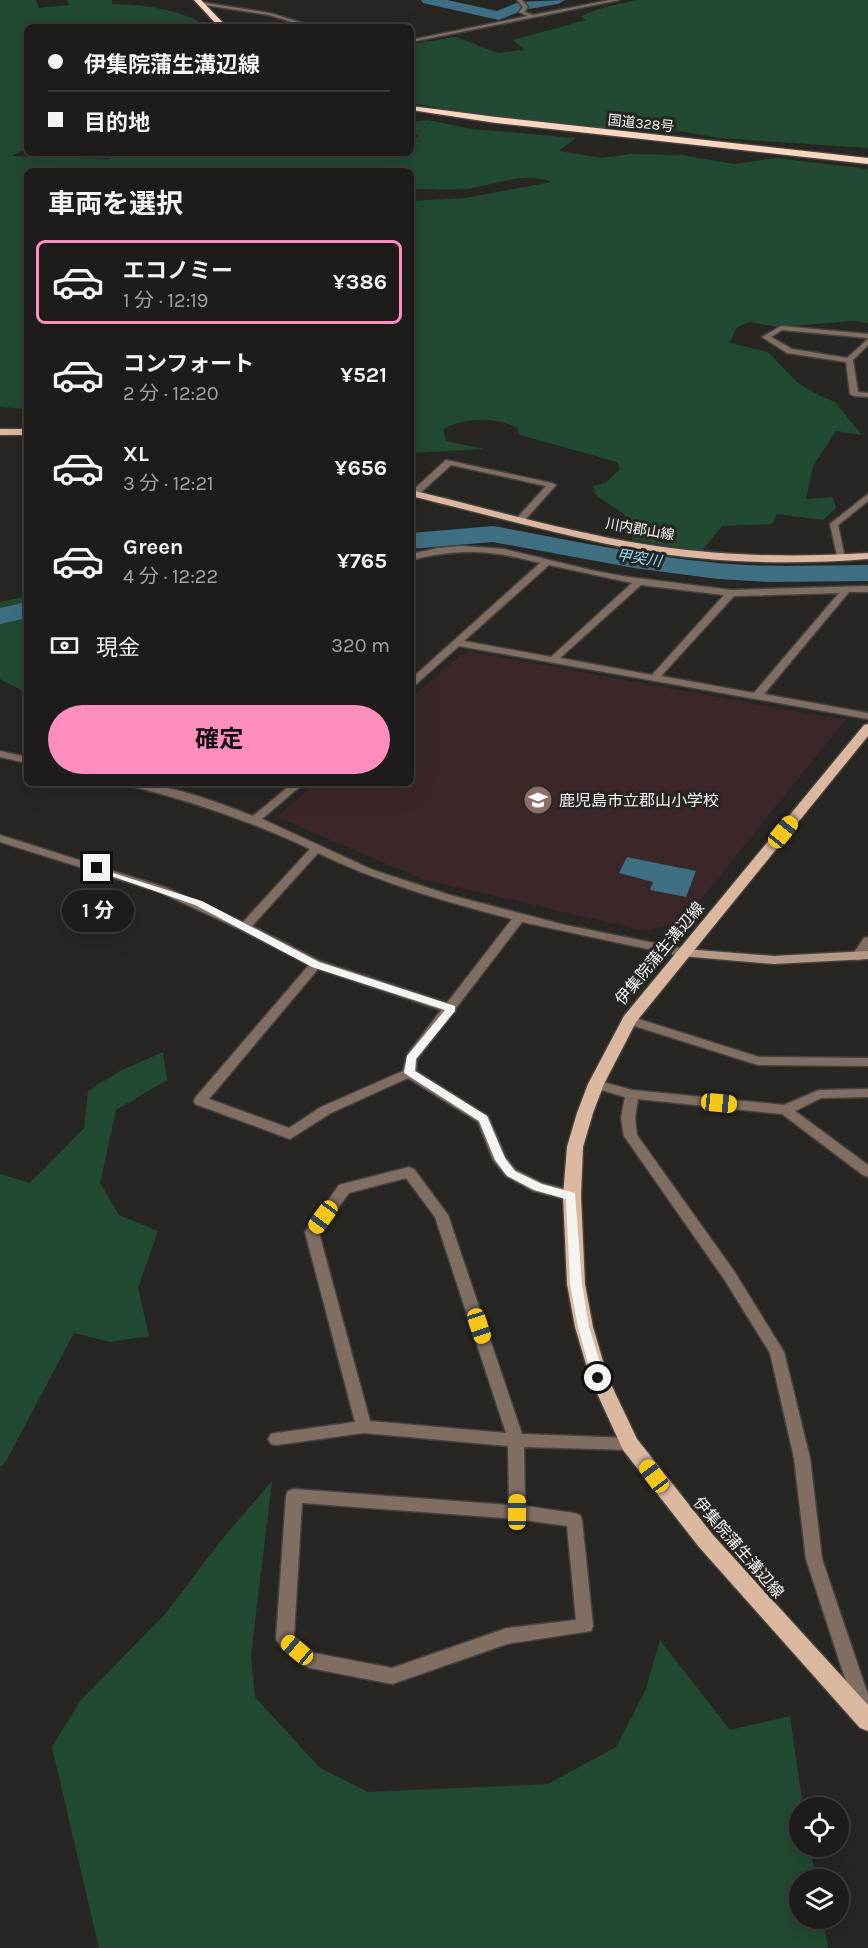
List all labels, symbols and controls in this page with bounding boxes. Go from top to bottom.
text: 伊集院蒲生溝辺線 [84,52,260,78]
text: 目的地 [84,110,150,136]
street label: 国道328号 [607,112,675,135]
text: 車両を選択 [48,188,183,220]
icon: car [51,255,105,309]
text: エコノミー [123,258,233,284]
text: ¥386 [333,269,387,295]
text: 1 分 · 12:19 [123,289,208,312]
icon: car [51,348,105,402]
text: コンフォート [123,351,254,377]
text: ¥521 [340,362,387,388]
text: 2 分 · 12:20 [123,382,219,405]
icon: car [51,441,105,495]
text: XL [123,441,149,467]
text: ¥656 [335,455,387,481]
text: 3 分 · 12:21 [123,472,214,495]
street label: 川内郡山線 [604,515,676,544]
icon: car [51,534,105,588]
text: Green [123,534,184,560]
water label: 甲突川 [615,546,665,571]
text: ¥765 [337,548,387,574]
text: 4 分 · 12:22 [123,565,218,588]
icon: cash [48,629,81,662]
text: 320 m [331,634,390,657]
text: 現金 [96,635,140,661]
button: 確定 [48,705,390,774]
school or university icon: 鹿児島市立郡山小学校 [522,784,554,816]
place label: 鹿児島市立郡山小学校 [559,791,719,810]
car [765,812,801,852]
route end [83,854,110,881]
callout: 1 分 [61,889,133,931]
street label: 伊集院蒲生溝辺線 [611,898,708,1008]
text: 1 分 [82,899,114,922]
car [700,1092,738,1114]
car [305,1197,341,1237]
car [465,1306,493,1346]
route start [584,1364,611,1391]
car [636,1456,672,1496]
street label: 伊集院蒲生溝辺線 [689,1493,788,1602]
car [508,1494,526,1530]
car [277,1632,317,1668]
map controls [789,1797,849,1929]
button: locate [789,1797,849,1857]
button: layers [789,1869,849,1929]

